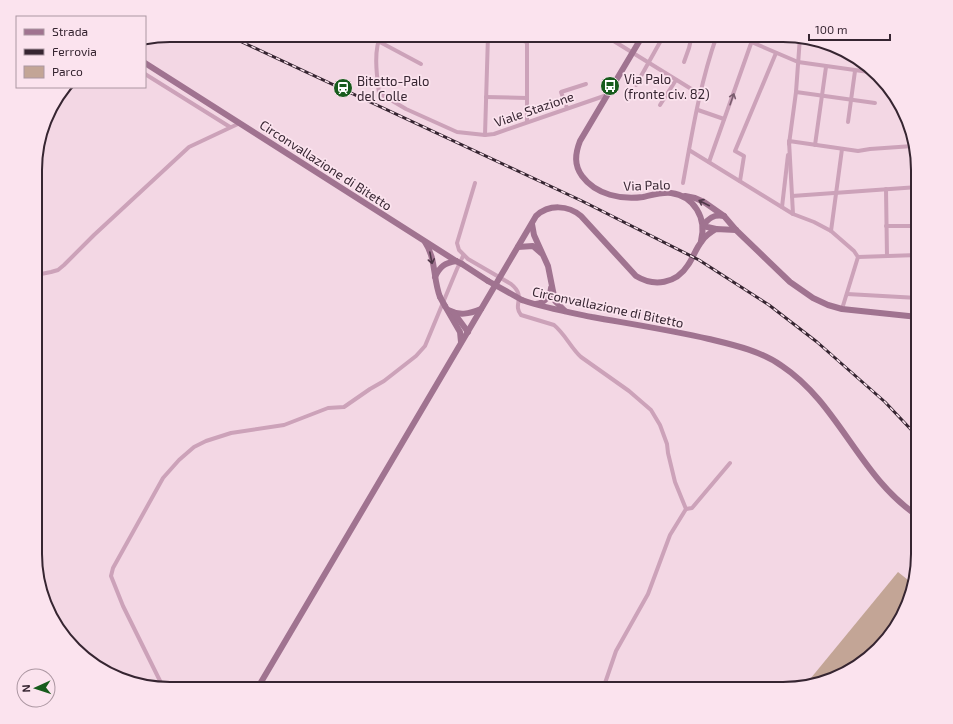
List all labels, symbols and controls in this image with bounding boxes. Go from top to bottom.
legend [16,16,146,88]
scale bar [809,16,890,42]
text: 100 m [815,22,847,36]
text: Strada [52,24,88,38]
text: Ferrovia [52,44,97,58]
text: Parco [52,64,83,78]
place label: Via Palo (fronte civ. 82) [624,71,710,102]
place label: Bitetto-Palo del Colle [357,73,429,104]
bus stop icon: Via Palo (fronte civ. 82) [599,75,621,97]
station icon: Bitetto-Palo del Colle [332,77,354,99]
street label: Viale Stazione [492,88,576,130]
one-way arrow [728,93,736,105]
street label: Circonvallazione di Bitetto [257,116,395,214]
street label: Via Palo [623,176,671,194]
one-way arrow [698,199,710,206]
one-way arrow [428,252,436,265]
street label: Circonvallazione di Bitetto [531,283,685,331]
north arrow [16,668,56,708]
text: N [19,684,32,693]

